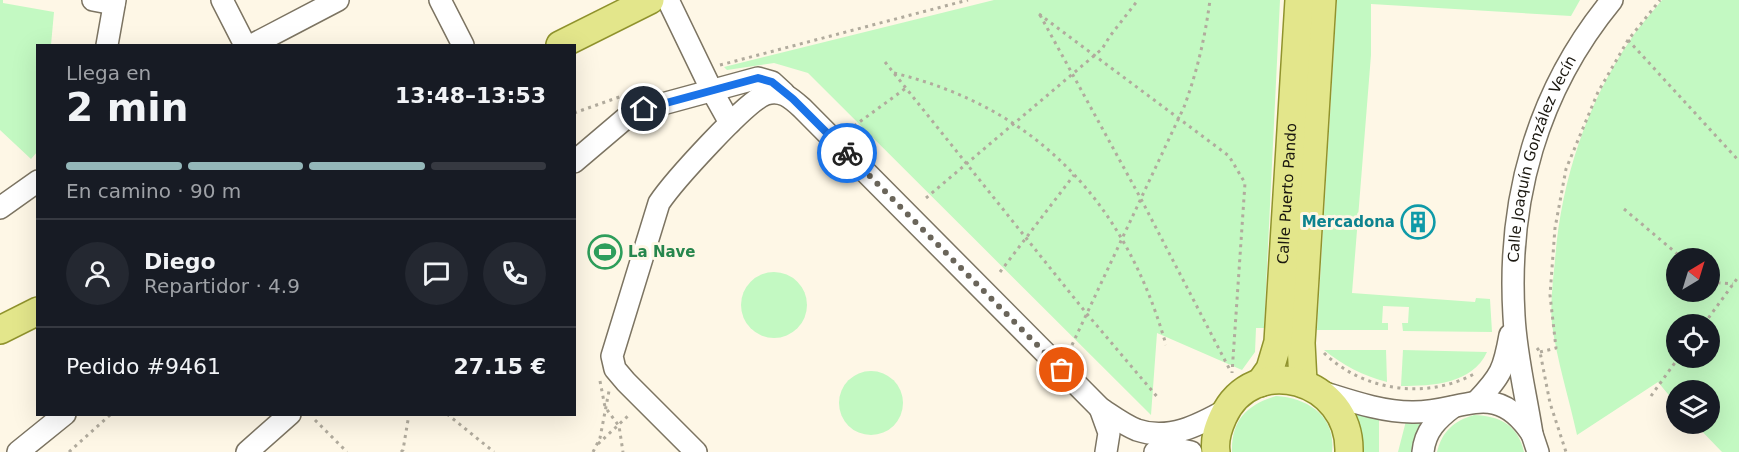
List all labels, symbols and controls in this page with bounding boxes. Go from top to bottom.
street label: Calle Joaquín González Vecín [1504,52,1580,263]
text: Llega en [66,61,151,85]
text: 13:48–13:53 [395,83,546,108]
pin [618,83,669,134]
text: 2 min [66,85,188,130]
icon: home [627,92,660,125]
courier [817,123,877,183]
street label: Calle Puerto Pando [1274,123,1300,265]
icon: bike [831,137,864,170]
text: En camino · 90 m [66,179,241,203]
building icon: Mercadona [1400,204,1436,240]
place label: Mercadona [1302,213,1395,231]
sports icon: La Nave [587,234,623,270]
button: person [66,242,129,305]
button: chat [405,242,468,305]
button: phone [483,242,546,305]
place label: La Nave [628,243,696,261]
north arrow [1666,248,1720,302]
map controls [1666,248,1720,434]
text: Diego [144,249,216,274]
text: Repartidor · 4.9 [144,274,300,298]
button: locate [1666,314,1720,368]
pin [1036,344,1087,395]
icon: bag [1045,353,1078,386]
text: Pedido #9461 [66,354,221,379]
text: 27.15 € [453,354,546,379]
button: layers [1666,380,1720,434]

